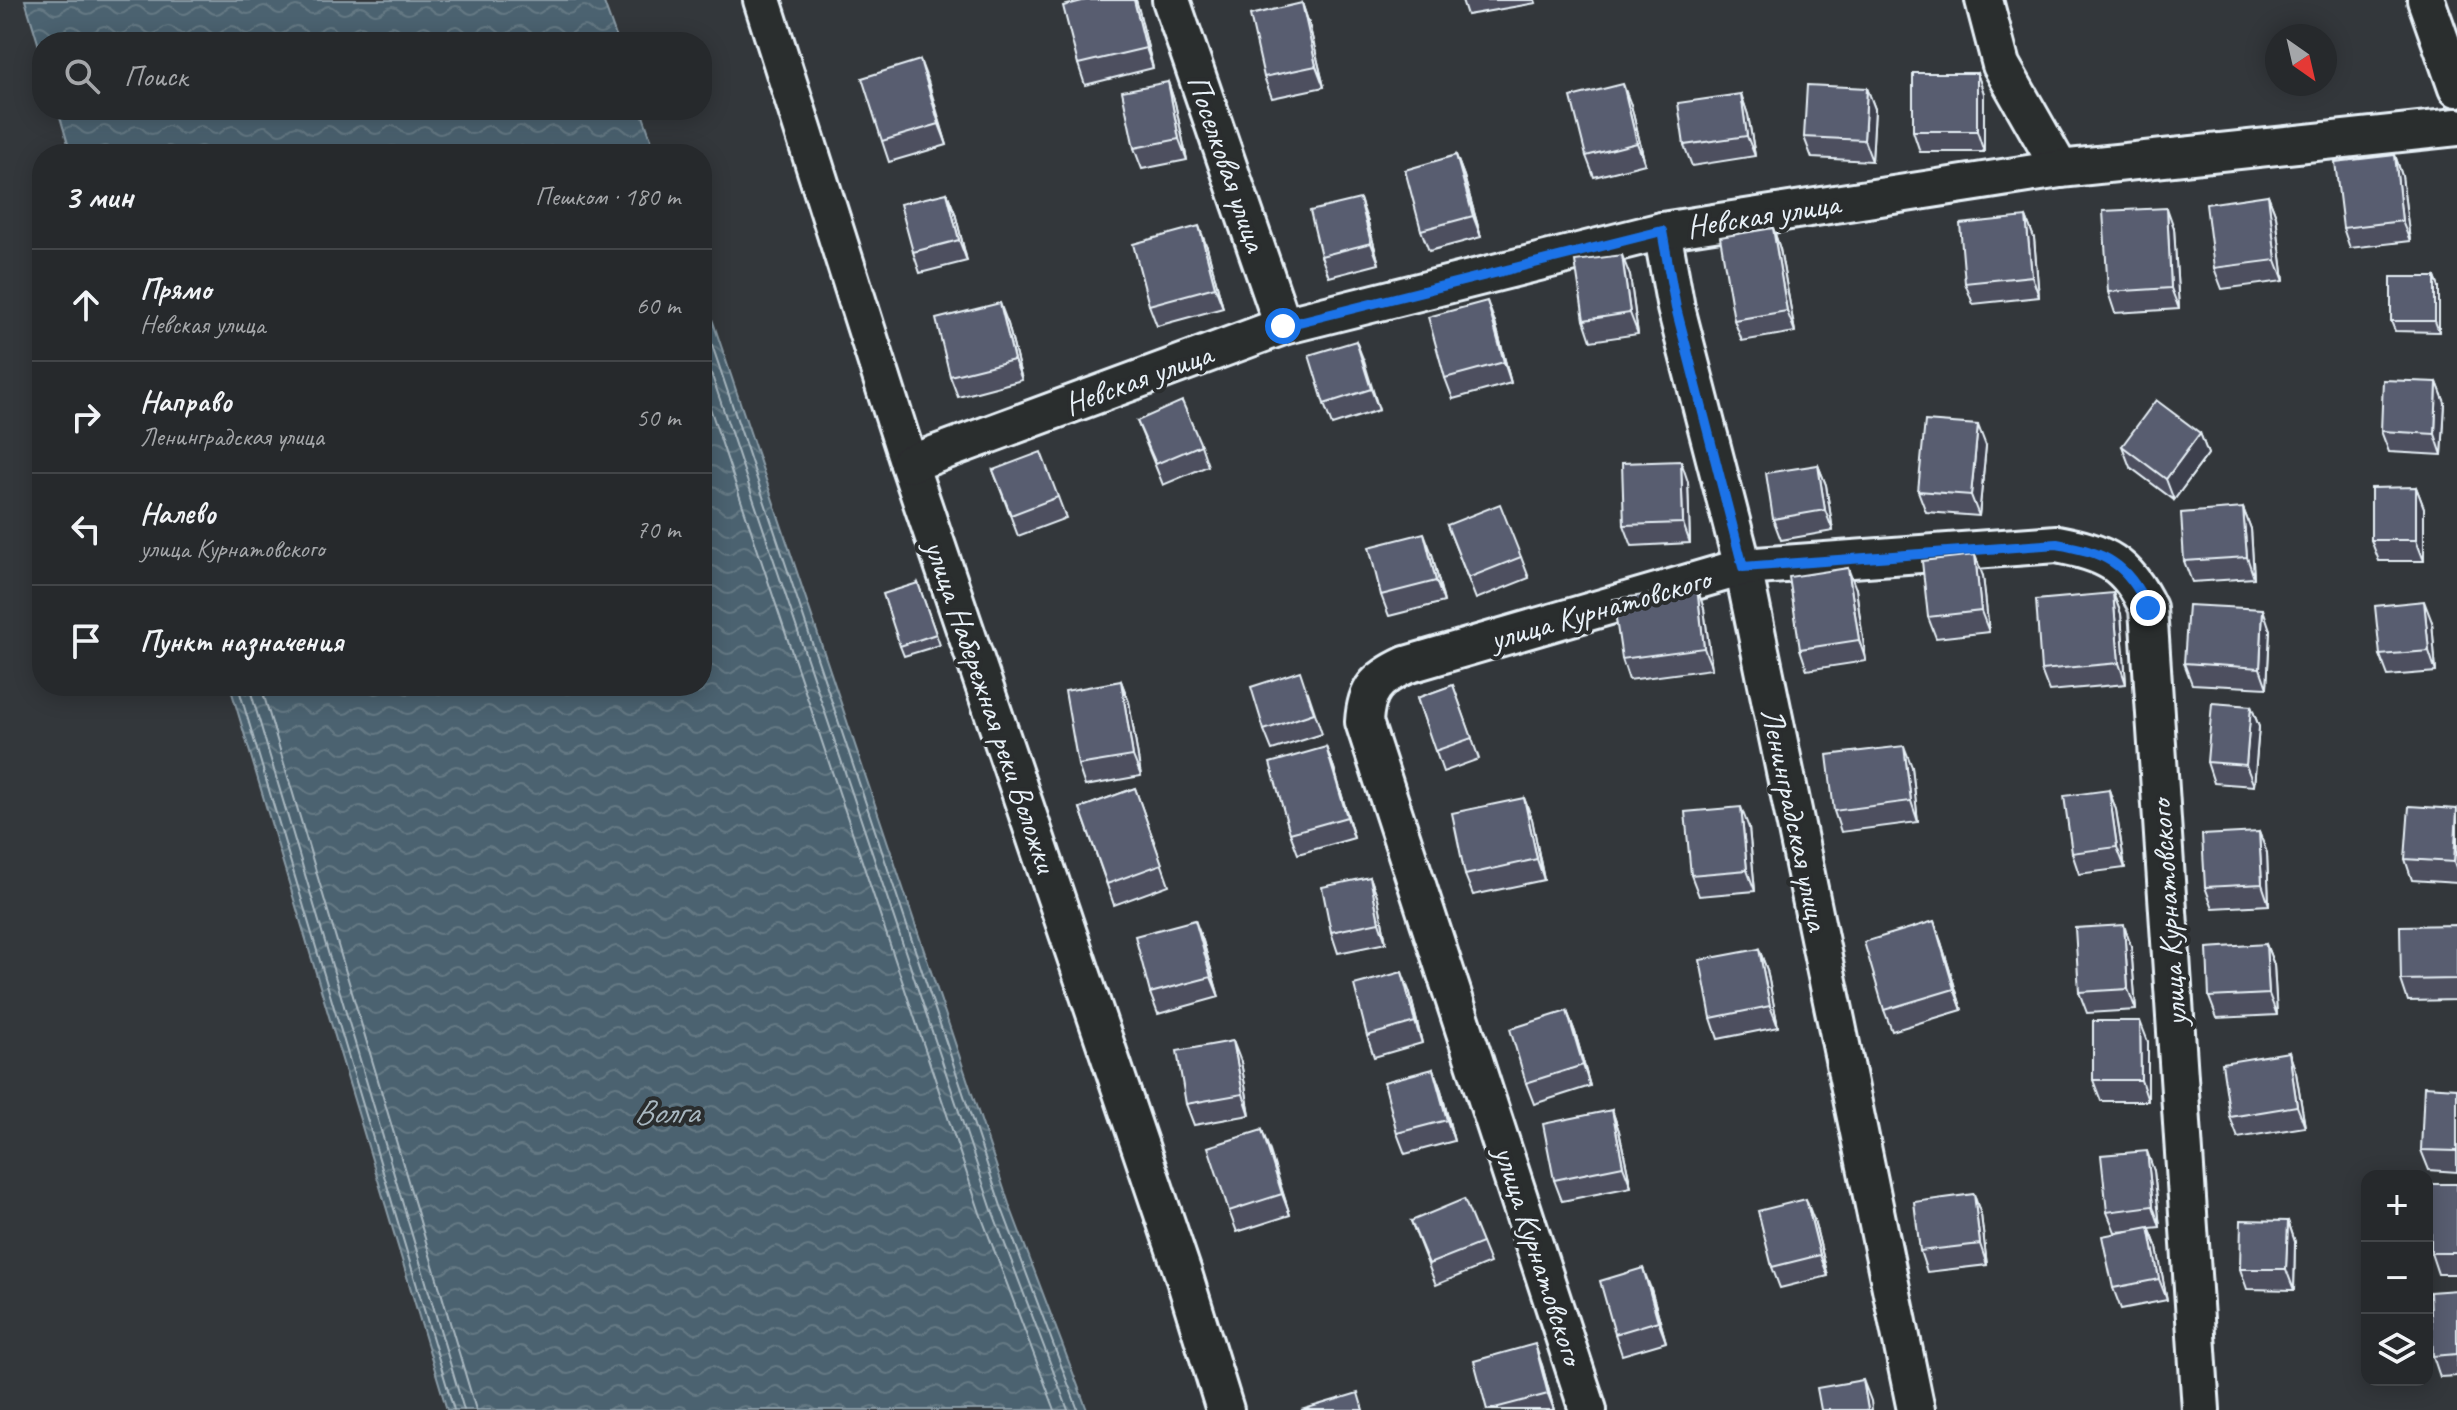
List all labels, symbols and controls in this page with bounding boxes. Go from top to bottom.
north arrow [2265,24,2337,96]
search box [32,32,712,120]
icon: search [60,54,104,98]
text: Поиск [124,57,187,95]
street label: Поселковая улица [1178,69,1277,259]
text: 3 мин [64,175,133,218]
text: Пешком · 180 m [535,180,680,213]
street label: Невская улица [1684,182,1845,247]
text: Прямо [140,270,211,308]
icon: ahead [64,283,108,327]
text: 60 m [636,289,680,322]
text: Невская улица [140,308,265,341]
route start [1265,308,1301,344]
street label: Невская улица [1059,332,1220,425]
text: Направо [140,382,232,420]
icon: right [64,395,108,439]
text: 50 m [636,401,680,434]
text: Ленинградская улица [140,420,324,453]
text: Налево [140,494,216,532]
icon: left [64,507,108,551]
text: 70 m [636,513,680,546]
text: улица Курнатовского [140,532,324,565]
street label: улица Набережная реки Воложки [914,533,1068,879]
street label: улица Курнатовского [1483,557,1718,661]
route end [2130,590,2166,626]
icon: arrive [64,619,108,663]
text: Пункт назначения [140,622,343,660]
street label: Ленинградская улица [1751,704,1839,936]
street label: улица Курнатовского [2139,795,2197,1030]
water label: Волга [634,1090,702,1133]
street label: улица Курнатовского [1484,1139,1595,1373]
map controls [2361,1170,2433,1386]
button: + [2361,1170,2433,1242]
button: − [2361,1242,2433,1314]
button: layers [2361,1314,2433,1386]

